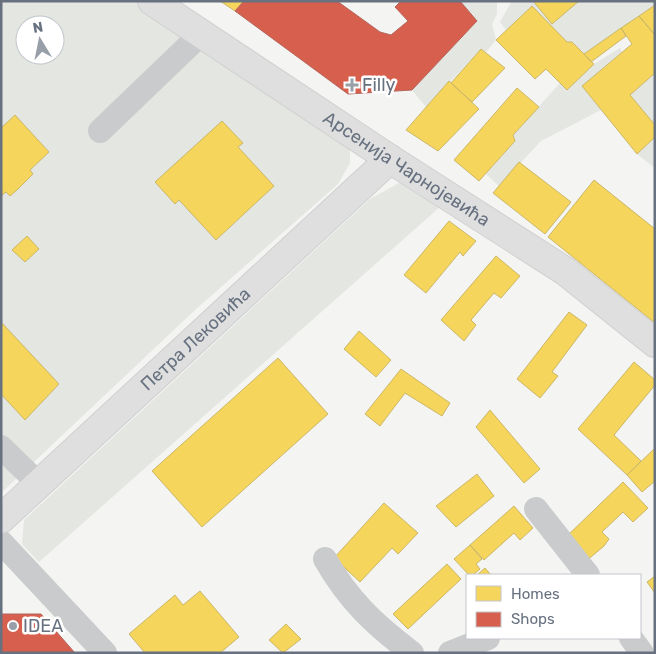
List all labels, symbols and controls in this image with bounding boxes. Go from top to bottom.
north arrow [15,15,65,65]
text: N [31,18,44,37]
place label: Filly [362,74,396,96]
marker: Filly [346,79,358,91]
street label: Арсенија Чарнојевића [319,107,494,231]
street label: Петра Лековића [136,283,255,395]
legend [466,574,641,639]
text: Homes [511,585,560,603]
text: Shops [511,610,555,628]
place label: IDEA [23,615,63,637]
marker: IDEA [7,620,19,632]

